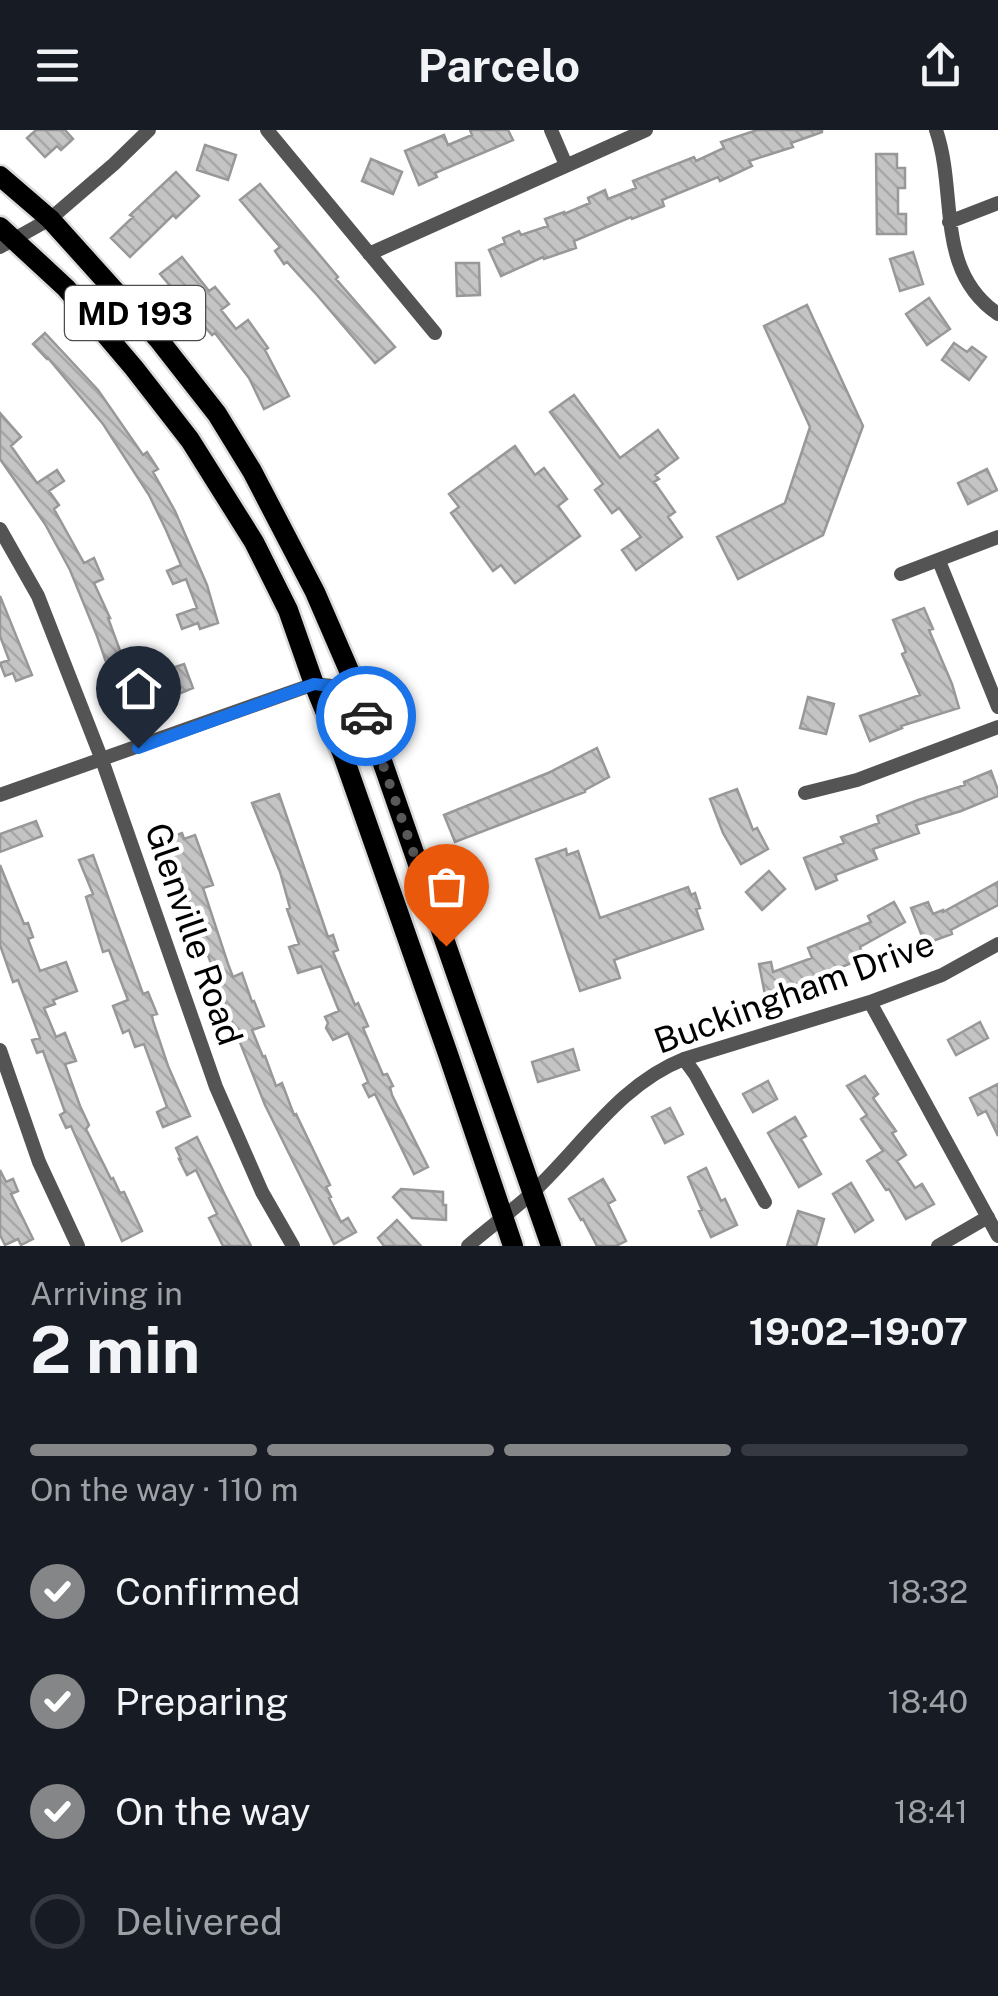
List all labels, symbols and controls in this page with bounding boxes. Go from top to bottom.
icon: menu [30,38,85,93]
icon: share [913,38,968,93]
text: Parcelo [418,39,580,92]
road number: MD 193 [65,286,205,340]
pin [96,646,181,749]
icon: home [111,661,166,716]
courier [316,666,416,766]
icon: car [339,689,394,744]
street label: Glenville Road [137,818,251,1050]
pin [404,844,489,947]
icon: bag [419,859,474,914]
street label: Buckingham Drive [648,922,940,1062]
text: Arriving in [30,1275,183,1312]
text: 19:02–19:07 [749,1309,968,1354]
text: 2 min [30,1311,200,1388]
text: On the way · 110 m [30,1471,298,1508]
icon: check [30,1564,85,1619]
text: Confirmed [115,1569,300,1614]
text: 18:32 [888,1573,968,1610]
icon: check [30,1674,85,1729]
text: Preparing [115,1679,289,1724]
text: 18:40 [888,1683,968,1720]
icon: check [30,1784,85,1839]
text: On the way [115,1789,311,1834]
text: 18:41 [894,1793,968,1830]
text: Delivered [115,1899,283,1944]

